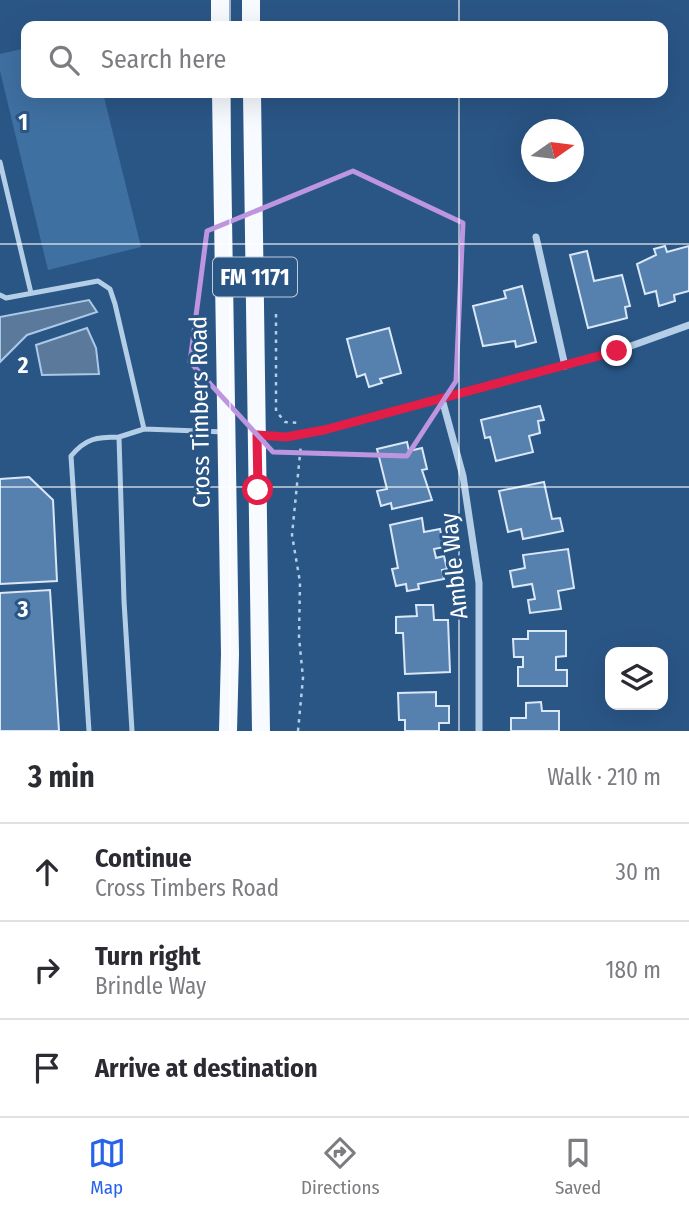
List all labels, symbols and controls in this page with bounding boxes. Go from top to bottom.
search box [21,21,668,98]
icon: search [45,41,83,79]
text: Search here [101,44,226,75]
text: 1 [18,108,28,136]
north arrow [521,119,584,182]
road number: FM 1171 [213,258,297,296]
street label: Cross Timbers Road [184,316,216,508]
route end [601,335,632,366]
text: 2 [17,351,29,379]
route start [242,474,273,505]
street label: Amble Way [434,511,474,621]
text: 3 [17,595,29,623]
map controls [605,647,668,710]
button: layers [605,647,668,710]
text: 3 min [28,759,95,795]
text: Walk · 210 m [547,763,661,791]
text: Continue [95,843,192,874]
icon: ahead [28,853,66,891]
text: 30 m [616,858,661,886]
text: Cross Timbers Road [95,874,279,902]
text: Turn right [95,941,201,972]
icon: right [28,951,66,989]
text: 180 m [605,956,661,984]
text: Brindle Way [95,972,206,1000]
icon: arrive [28,1049,66,1087]
text: Arrive at destination [95,1053,318,1084]
tab: Map [88,1134,126,1199]
tab: Directions [301,1134,380,1199]
tab: Saved [555,1134,601,1199]

